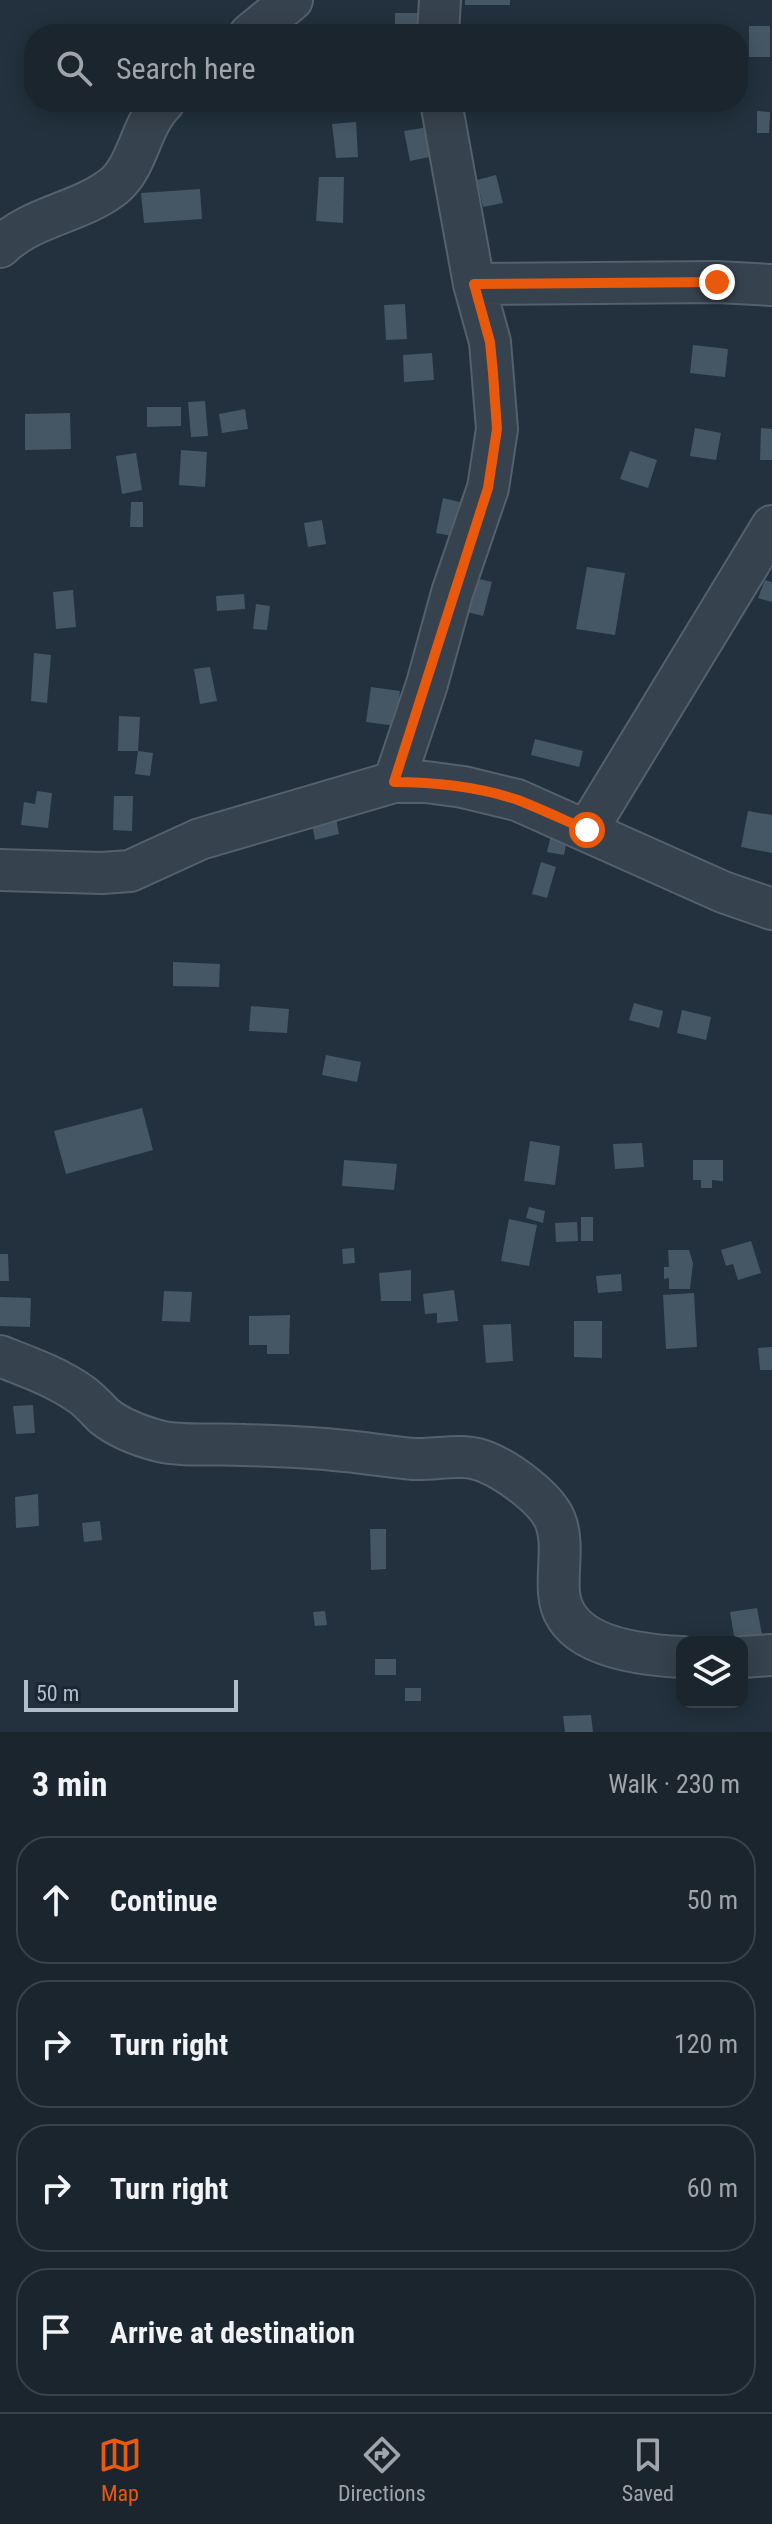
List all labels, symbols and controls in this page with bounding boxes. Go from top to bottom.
search box [24,24,748,112]
icon: search [52,46,96,90]
text: Search here [116,51,256,86]
route end [699,264,735,300]
route start [569,812,605,848]
map controls [676,1636,748,1708]
button: layers [676,1636,748,1708]
scale bar [24,1676,238,1712]
text: 50 m [36,1681,79,1706]
text: 3 min [32,1764,108,1804]
text: Walk · 230 m [608,1769,740,1799]
icon: ahead [34,1878,78,1922]
text: Continue [110,1883,217,1918]
text: 50 m [687,1885,738,1915]
icon: right [34,2022,78,2066]
text: Turn right [110,2027,228,2062]
text: 120 m [674,2029,738,2059]
icon: right [34,2166,78,2210]
text: Turn right [110,2171,228,2206]
text: 60 m [687,2173,738,2203]
icon: arrive [34,2310,78,2354]
text: Arrive at destination [110,2315,355,2350]
tab: Map [98,2433,142,2506]
tab: Directions [338,2433,426,2506]
tab: Saved [622,2433,674,2506]

